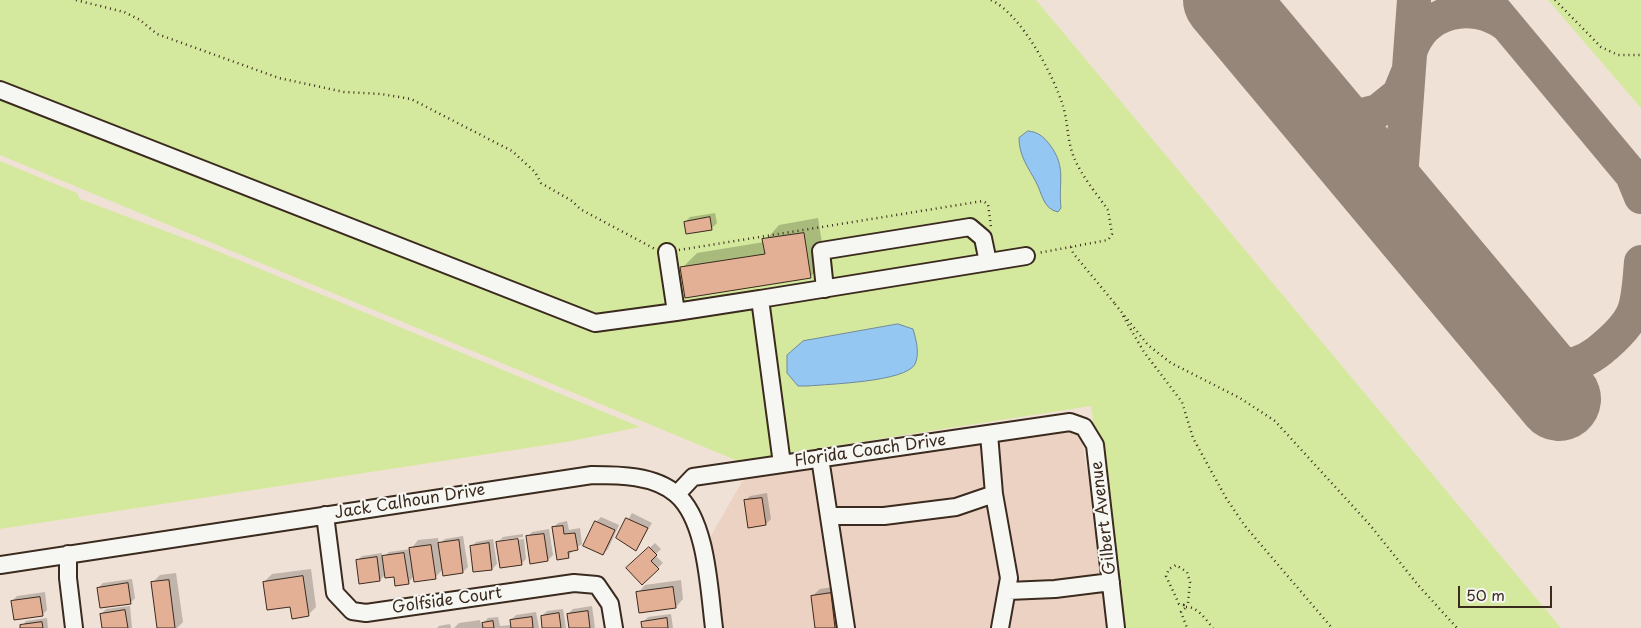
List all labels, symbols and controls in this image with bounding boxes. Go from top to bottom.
street label: Florida Coach Drive [793,431,947,471]
street label: Gilbert Avenue [1088,460,1120,576]
street label: Jack Calhoun Drive [333,481,487,523]
scale bar [1461,576,1555,608]
text: 50 m [1466,583,1505,606]
street label: Golfside Court [391,584,503,618]

